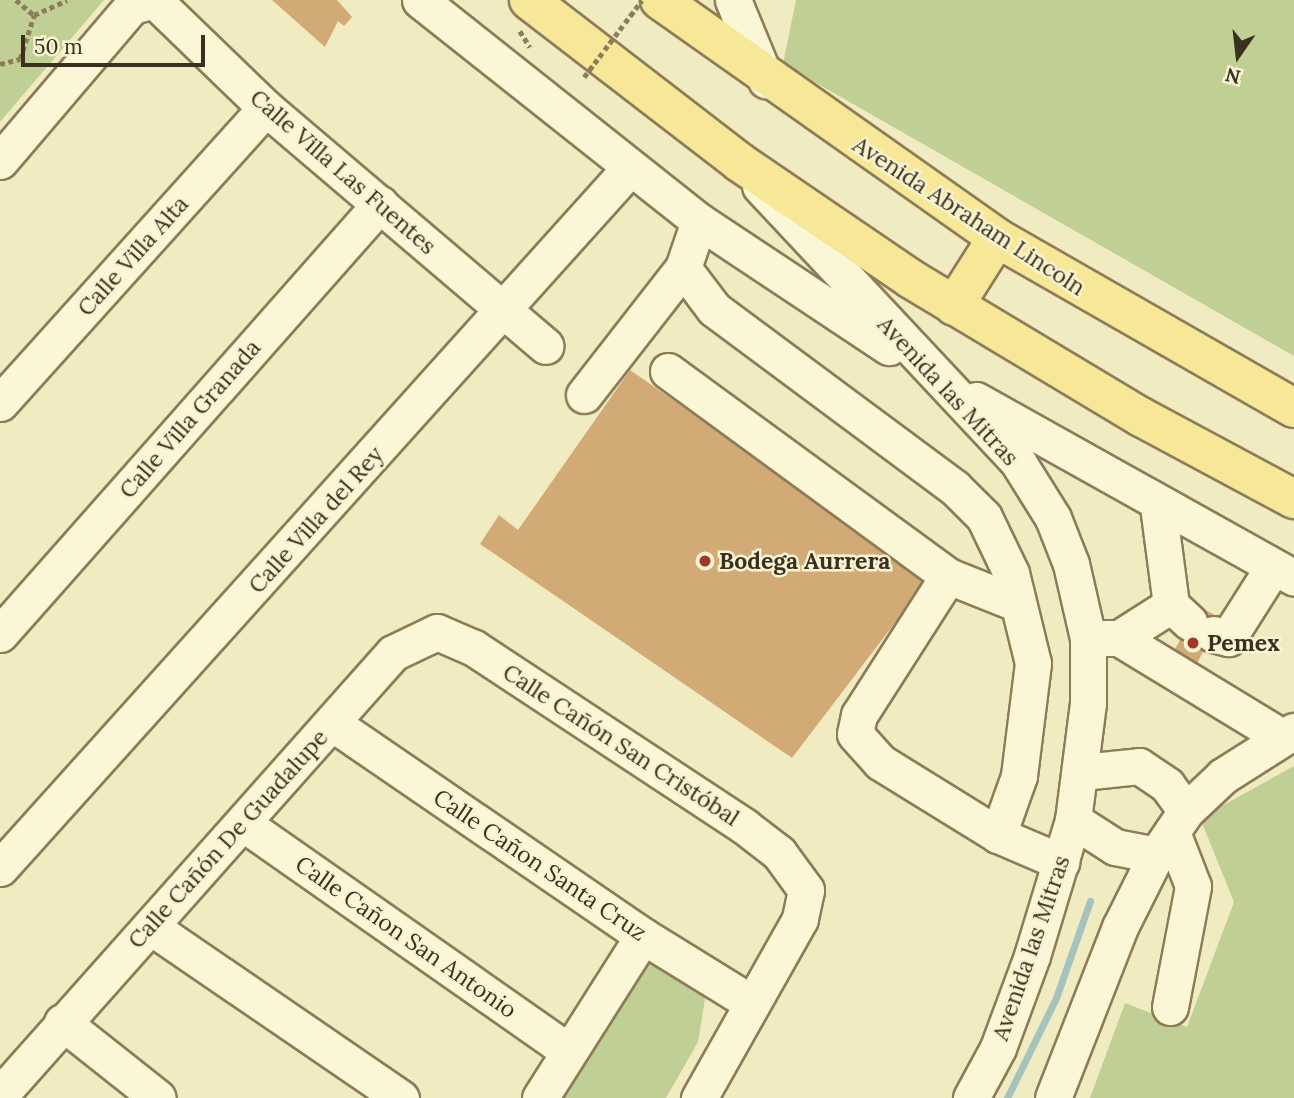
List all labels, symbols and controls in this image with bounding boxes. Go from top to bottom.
scale bar [24,21,208,65]
north arrow [1203,21,1273,91]
text: 50 m [34,33,83,60]
text: N [1223,63,1243,90]
street label: Calle Villa Las Fuentes [244,84,442,260]
street label: Avenida Abraham Lincoln [848,131,1090,301]
street label: Calle Villa Alta [72,190,194,322]
street label: Avenida las Mitras [872,311,1024,471]
street label: Calle Villa Granada [114,334,266,504]
street label: Calle Villa del Rey [243,441,389,599]
place label: Bodega Aurrera [719,547,890,575]
marker: Bodega Aurrera [697,553,713,569]
place label: Pemex [1207,629,1280,657]
marker: Pemex [1185,635,1201,651]
street label: Calle Cañón San Cristóbal [498,658,744,832]
street label: Calle Cañón De Guadalupe [122,724,334,954]
street label: Calle Cañon Santa Cruz [428,783,652,947]
street label: Calle Cañon San Antonio [290,850,522,1024]
street label: Avenida las Mitras [986,852,1076,1044]

